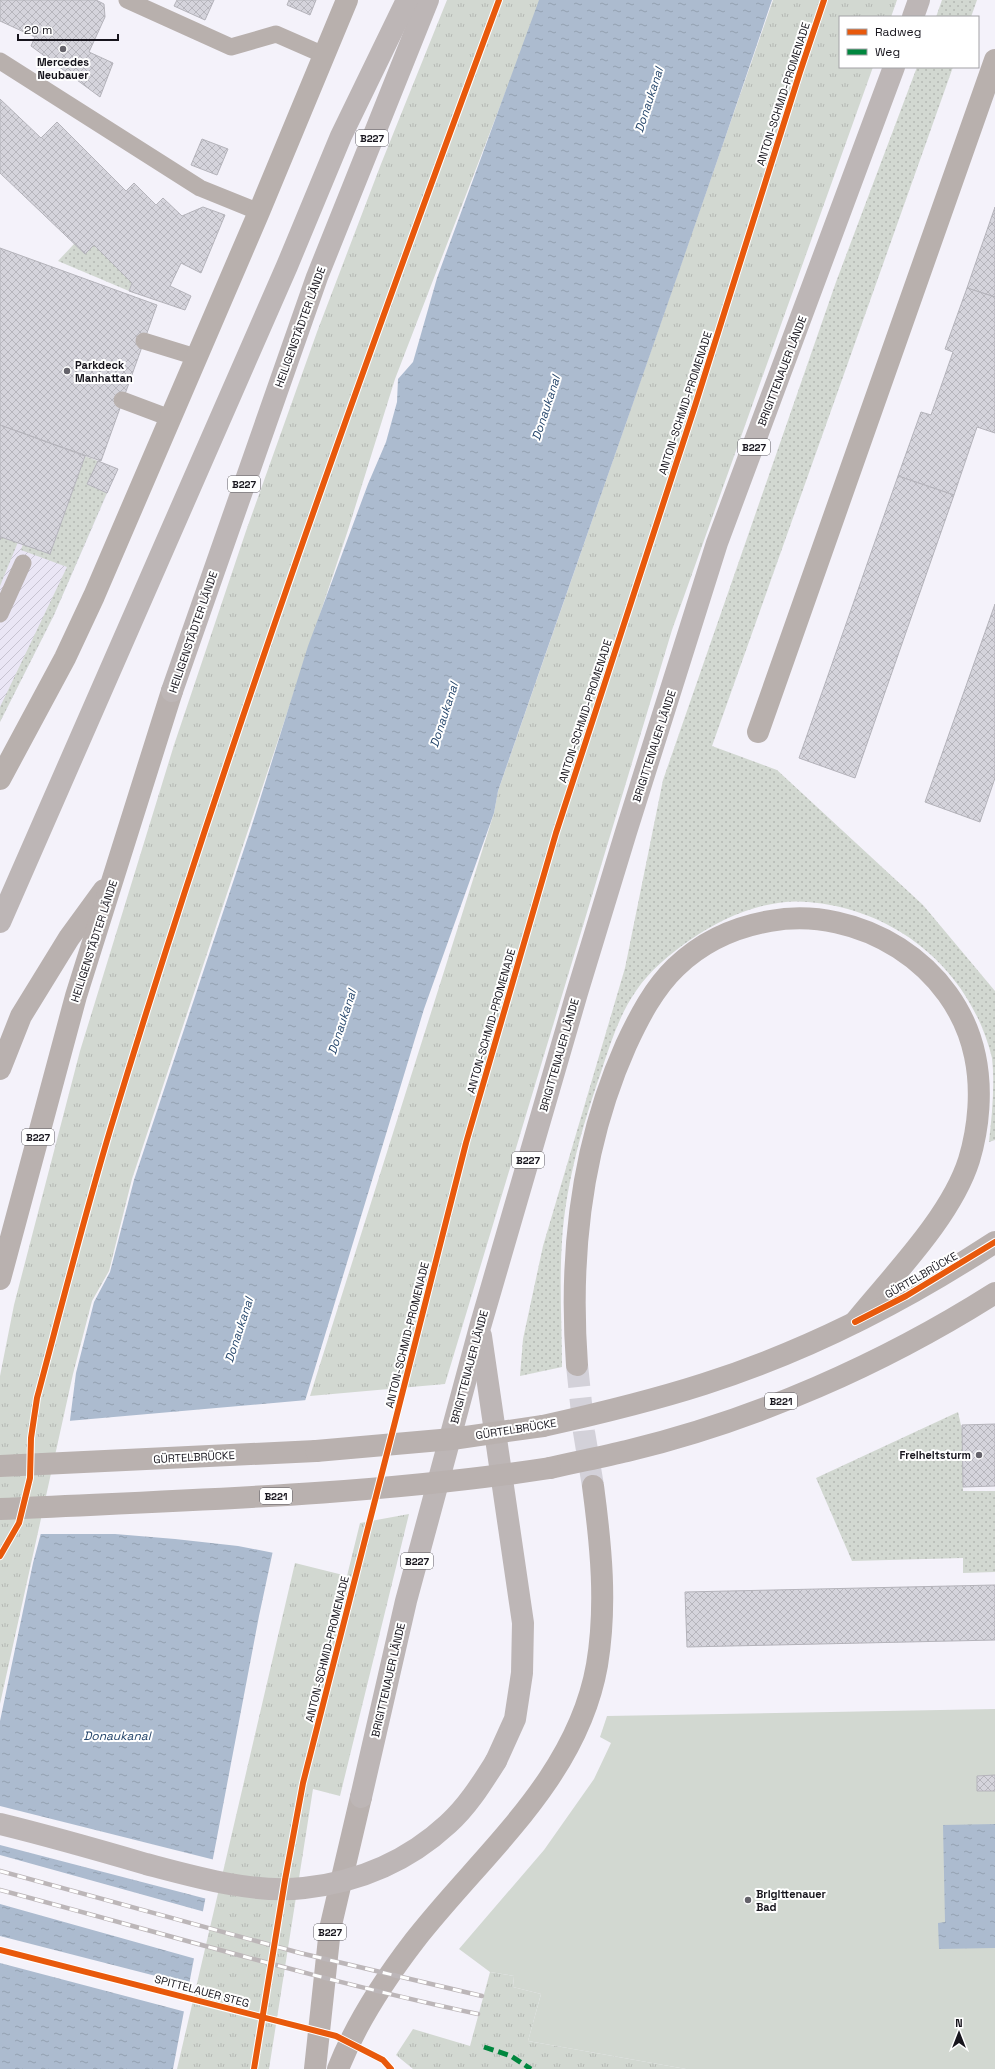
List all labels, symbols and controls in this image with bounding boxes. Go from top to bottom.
scale bar [18,16,118,42]
legend [839,16,979,68]
street label: ANTON-SCHMID-PROMENADE [753,21,813,167]
text: 20 m [24,22,52,38]
text: Radweg [875,24,921,40]
marker: Mercedes Neubauer [58,44,68,54]
text: Weg [875,44,900,60]
place label: Mercedes Neubauer [37,55,89,82]
water label: Donaukanal [631,64,668,134]
road number: B227 [356,130,388,146]
street label: HEILIGENSTÄDTER LÄNDE [272,265,328,389]
street label: BRIGITTENAUER LÄNDE [754,314,810,428]
street label: ANTON-SCHMID-PROMENADE [655,330,715,476]
place label: Parkdeck Manhattan [75,358,133,385]
marker: Parkdeck Manhattan [62,366,72,376]
water label: Donaukanal [528,372,565,442]
road number: B227 [738,439,770,455]
road number: B227 [228,476,260,492]
street label: HEILIGENSTÄDTER LÄNDE [166,569,220,695]
street label: ANTON-SCHMID-PROMENADE [555,638,615,784]
water label: Donaukanal [426,679,463,749]
street label: BRIGITTENAUER LÄNDE [629,688,679,804]
street label: HEILIGENSTÄDTER LÄNDE [68,878,120,1004]
street label: ANTON-SCHMID-PROMENADE [464,947,518,1095]
water label: Donaukanal [324,986,361,1056]
street label: BRIGITTENAUER LÄNDE [536,997,582,1113]
road number: B227 [22,1129,54,1145]
road number: B227 [512,1152,544,1168]
street label: GÜRTELBRÜCKE [882,1248,960,1301]
street label: ANTON-SCHMID-PROMENADE [382,1261,432,1409]
water label: Donaukanal [221,1294,258,1364]
street label: BRIGITTENAUER LÄNDE [447,1309,491,1425]
road number: B221 [765,1393,797,1409]
street label: GÜRTELBRÜCKE [474,1415,557,1442]
street label: GÜRTELBRÜCKE [153,1447,235,1466]
place label: Freiheitsturm [899,1448,971,1462]
marker: Freiheitsturm [974,1450,984,1460]
road number: B221 [260,1488,292,1504]
road number: B227 [401,1553,433,1569]
street label: ANTON-SCHMID-PROMENADE [302,1575,352,1723]
street label: BRIGITTENAUER LÄNDE [368,1621,408,1739]
water label: Donaukanal [83,1728,153,1744]
place label: Brigittenauer Bad [756,1887,827,1914]
marker: Brigittenauer Bad [743,1895,753,1905]
road number: B227 [314,1924,346,1940]
street label: SPITTELAUER STEG [153,1972,251,2010]
north arrow [939,2013,979,2053]
text: N [955,2016,963,2030]

